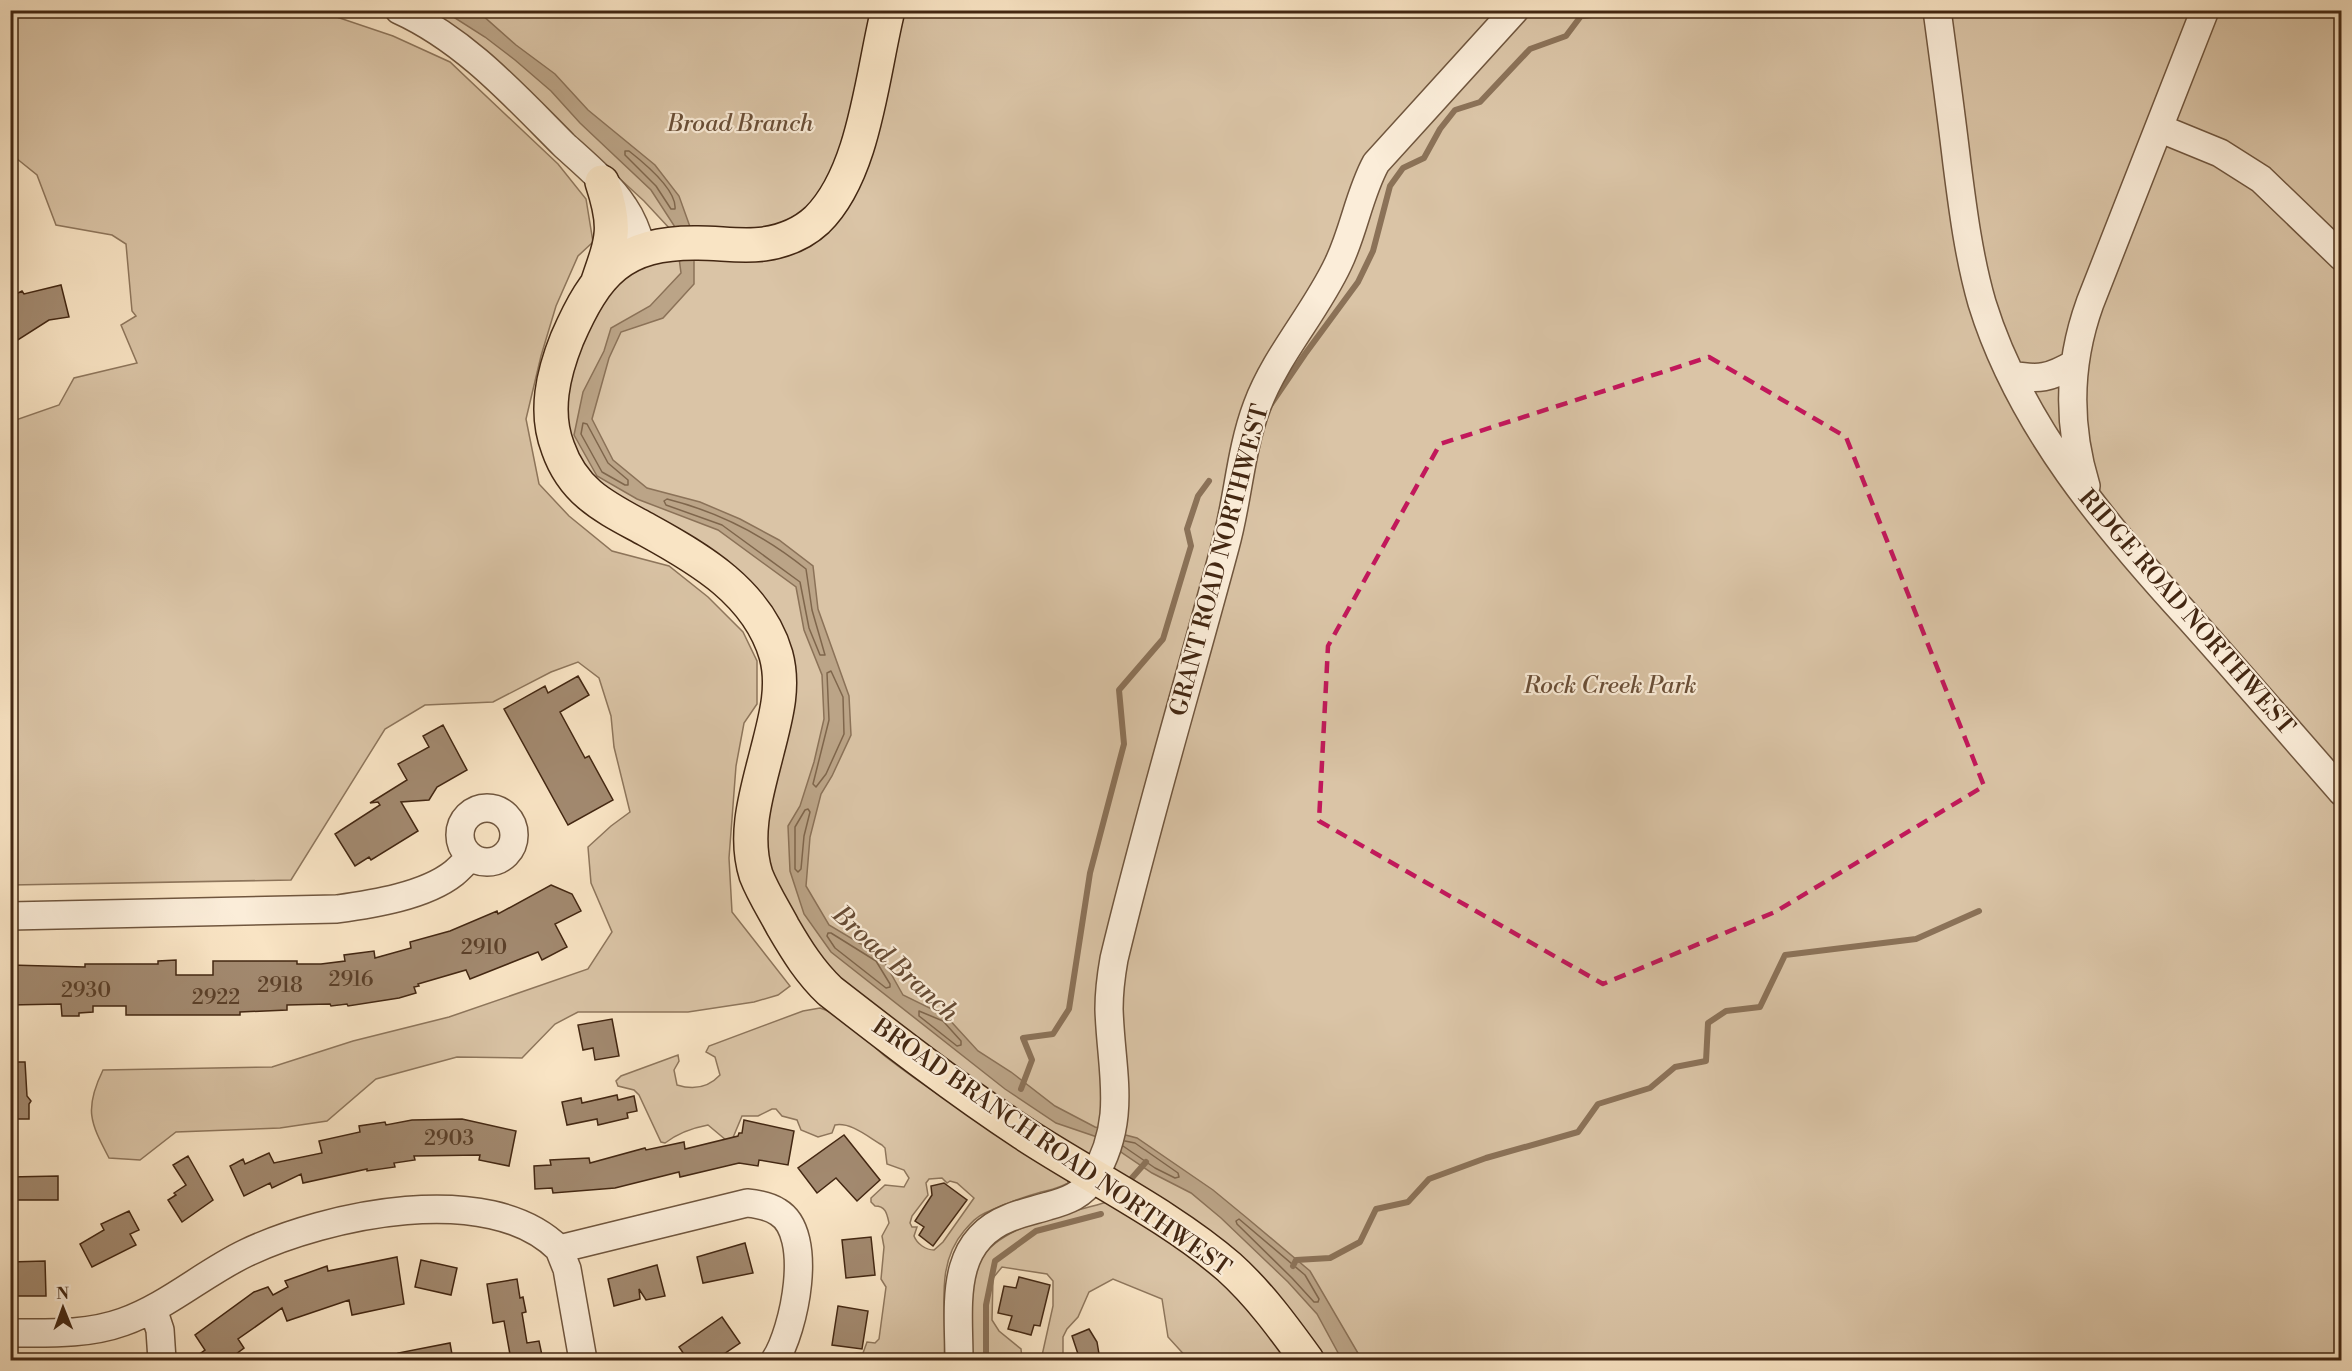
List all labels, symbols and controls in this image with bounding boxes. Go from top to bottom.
park label: Broad Branch [666,109,814,139]
street label: GRANT ROAD NORTHWEST [1164,401,1276,720]
street label: RIDGE ROAD NORTHWEST [2071,484,2301,742]
park label: Rock Creek Park [1522,671,1697,701]
water label: Broad Branch [825,898,966,1029]
house number: 2910 [461,935,507,961]
house number: 2916 [328,967,374,993]
house number: 2918 [257,973,303,999]
house number: 2930 [61,978,111,1004]
house number: 2922 [192,985,240,1011]
street label: BROAD BRANCH ROAD NORTHWEST [866,1011,1236,1284]
house number: 2903 [424,1126,474,1152]
north arrow [33,1278,93,1338]
text: N [56,1284,70,1304]

